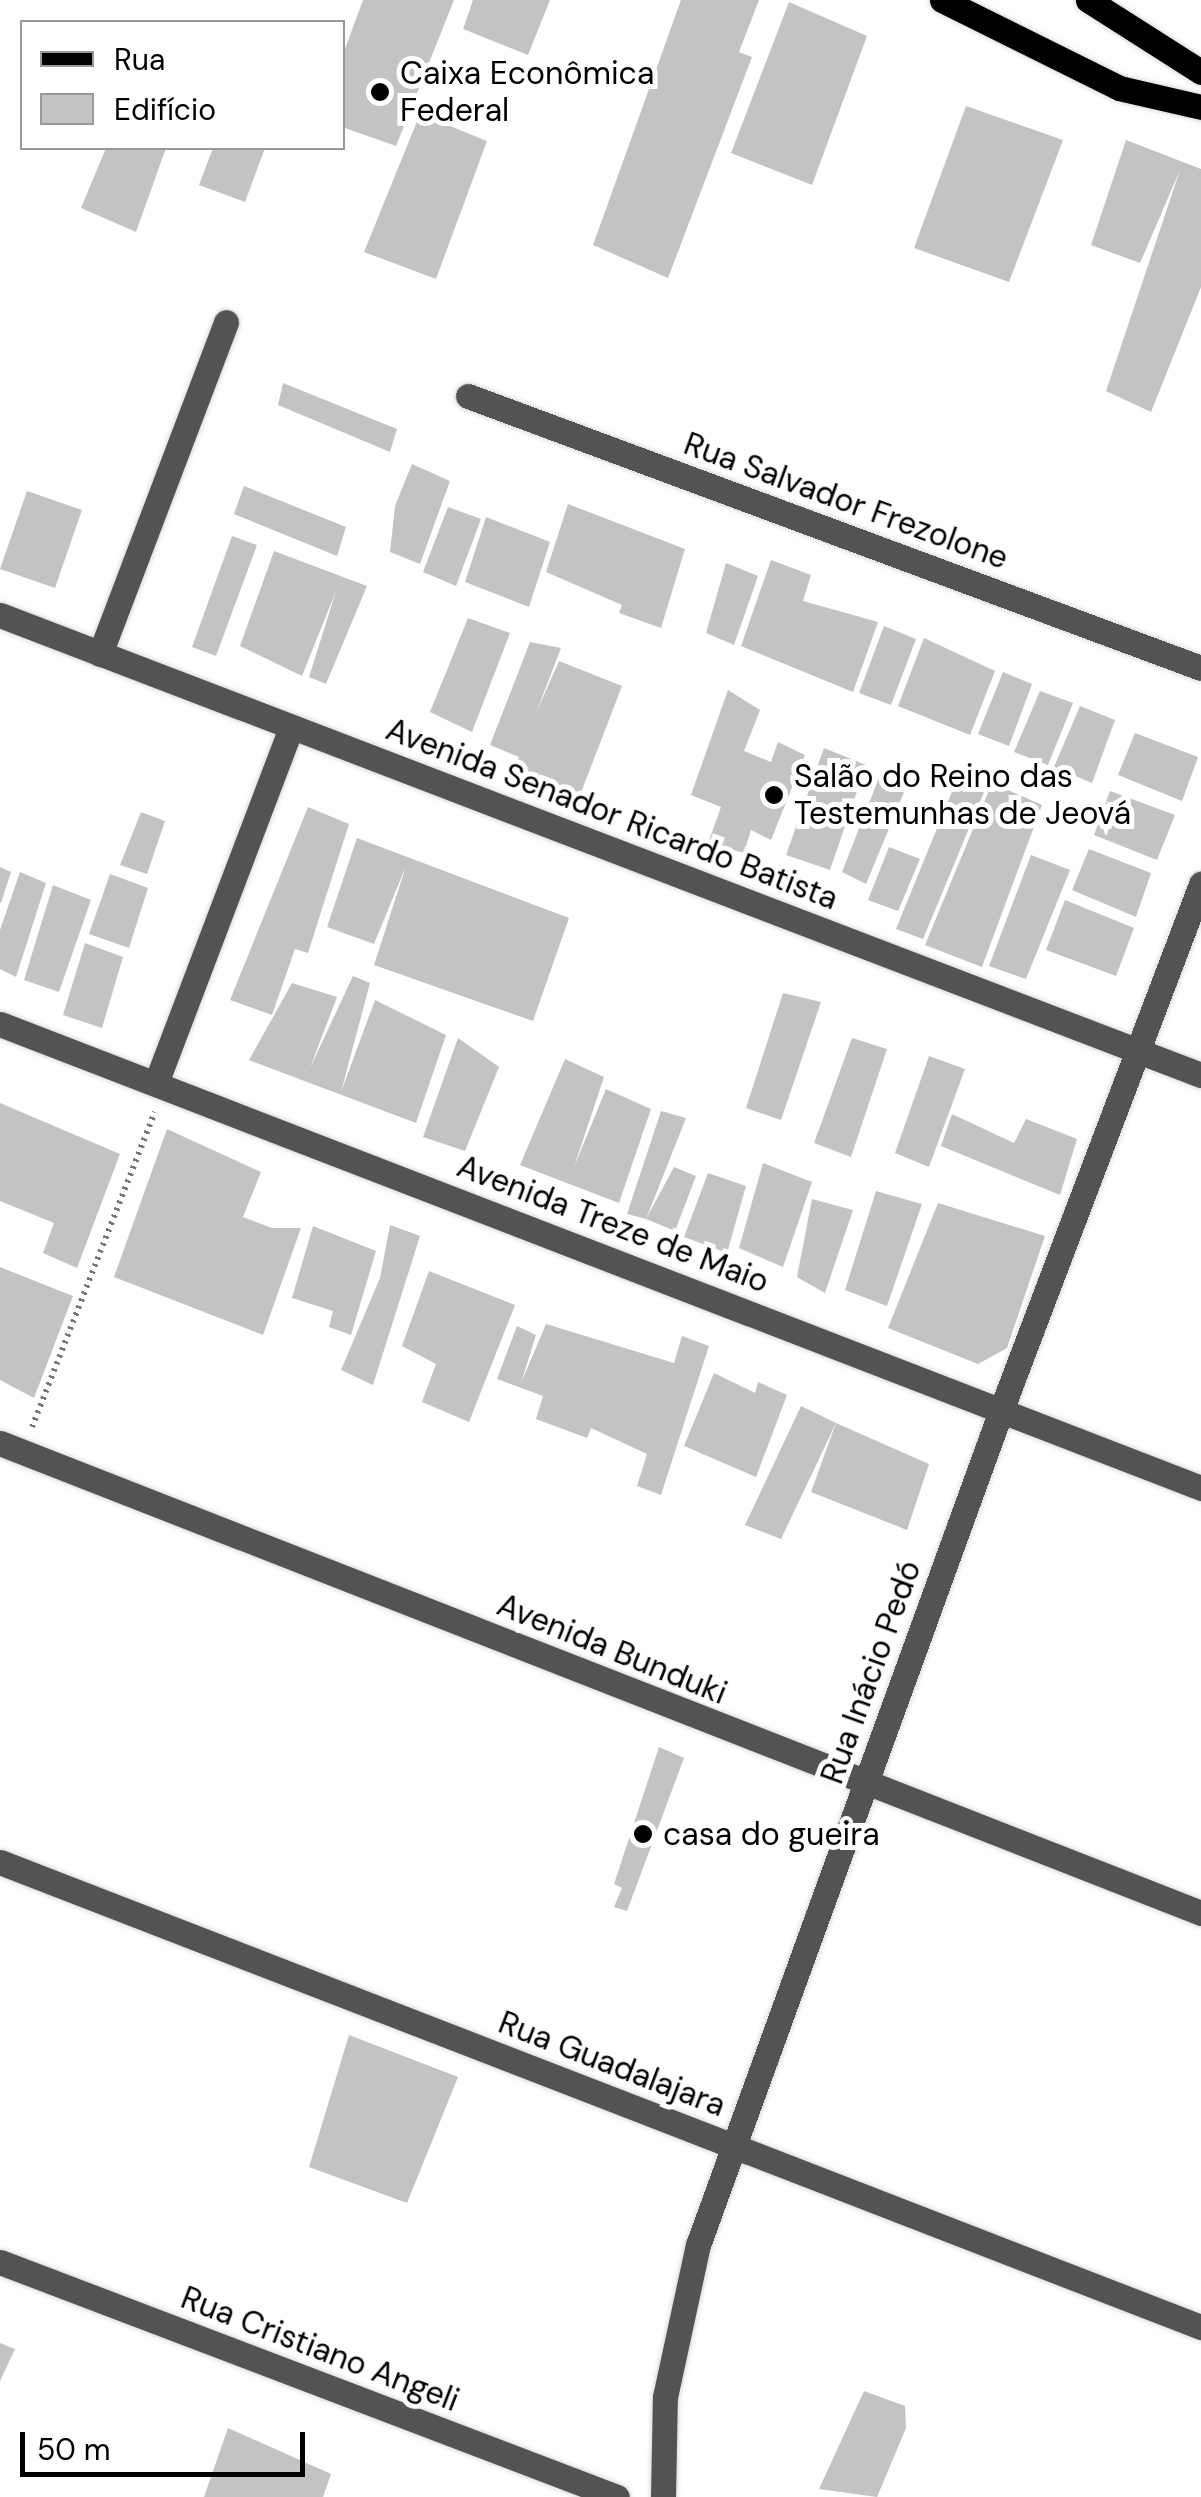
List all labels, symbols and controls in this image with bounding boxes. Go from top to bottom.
legend [20,20,345,150]
text: Rua [114,40,165,79]
place label: Caixa Econômica Federal [400,55,654,130]
marker: Caixa Econômica Federal [369,81,391,103]
text: Edifício [114,90,216,129]
street label: Rua Salvador Frezolone [679,424,1013,578]
street label: Avenida Senador Ricardo Batista [381,710,843,918]
place label: Salão do Reino das Testemunhas de Jeová [794,758,1131,833]
marker: Salão do Reino das Testemunhas de Jeová [763,784,785,806]
street label: Avenida Treze de Maio [452,1147,774,1301]
street label: Rua Inácio Pedó [813,1555,929,1789]
street label: Avenida Bunduki [492,1585,732,1713]
place label: casa do gueira [663,1815,880,1853]
marker: casa do gueira [632,1823,654,1845]
street label: Rua Guadalajara [493,2003,731,2125]
street label: Rua Cristiano Angeli [176,2278,464,2420]
scale bar [25,2412,310,2474]
text: 50 m [37,2430,111,2469]

